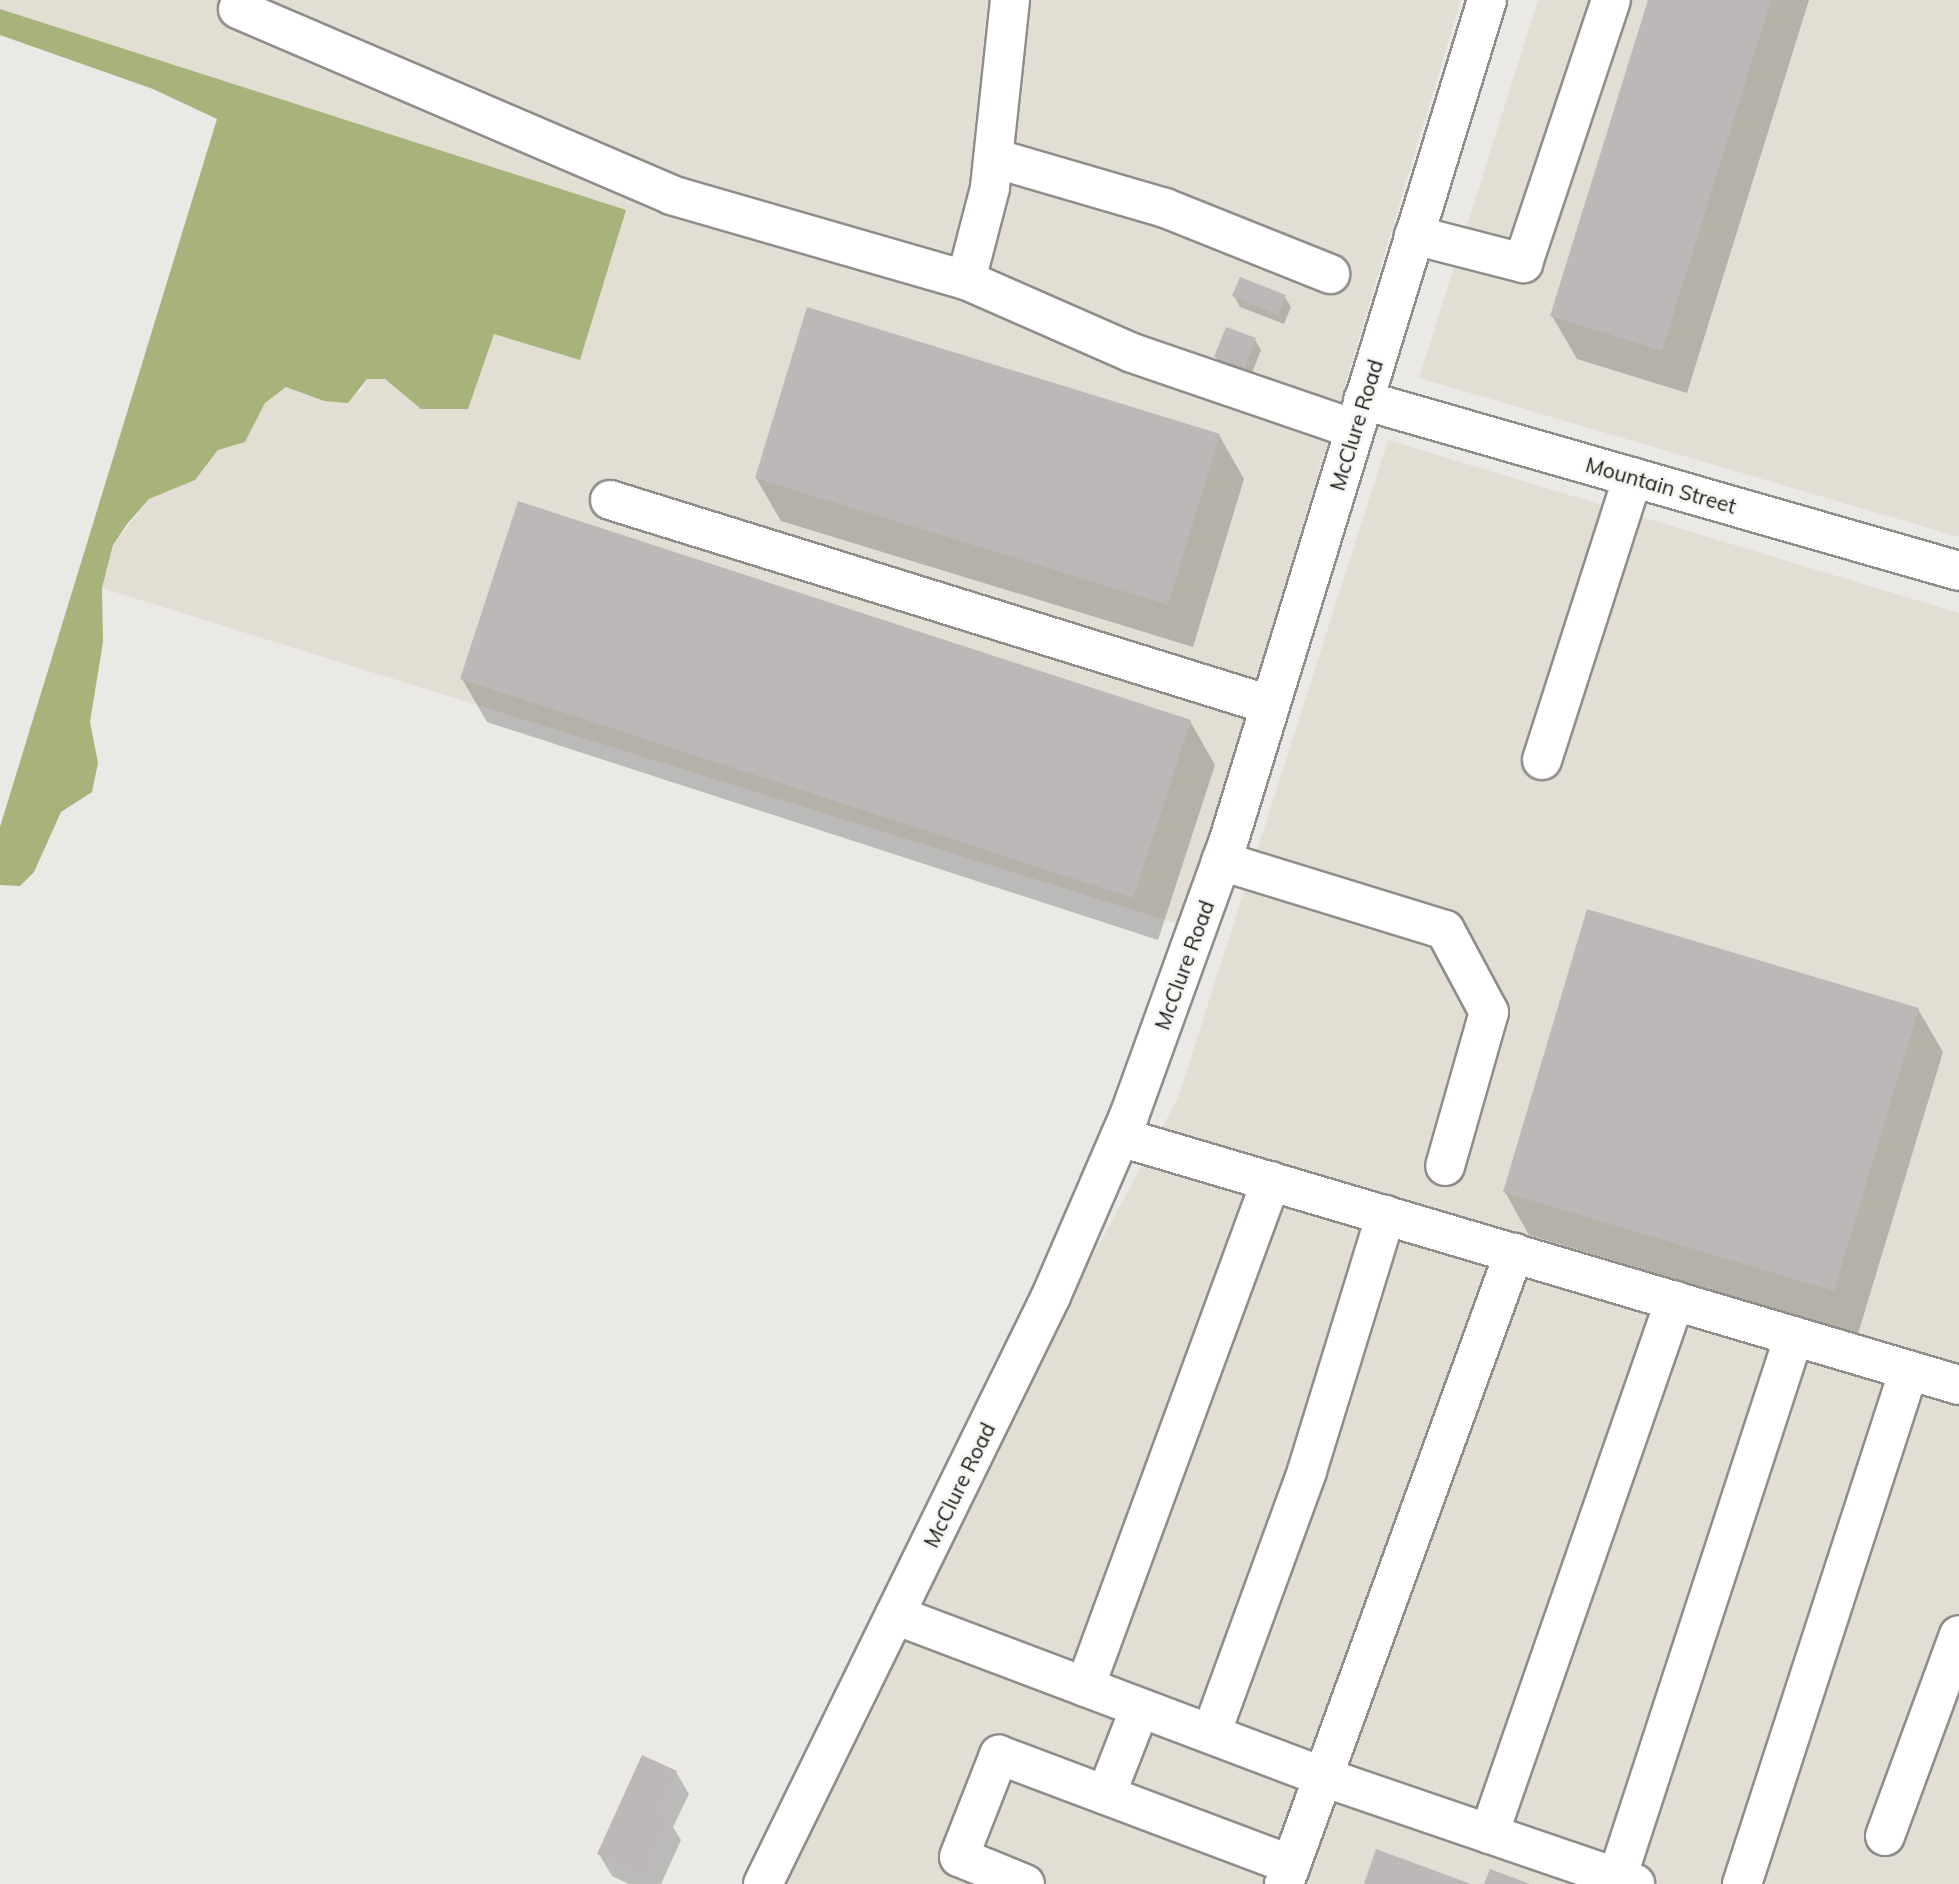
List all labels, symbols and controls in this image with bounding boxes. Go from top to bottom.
street label: McClure Road [1324,356,1388,494]
street label: Mountain Street [1583,451,1739,519]
street label: McClure Road [1149,897,1219,1033]
street label: McClure Road [918,1418,1000,1552]

